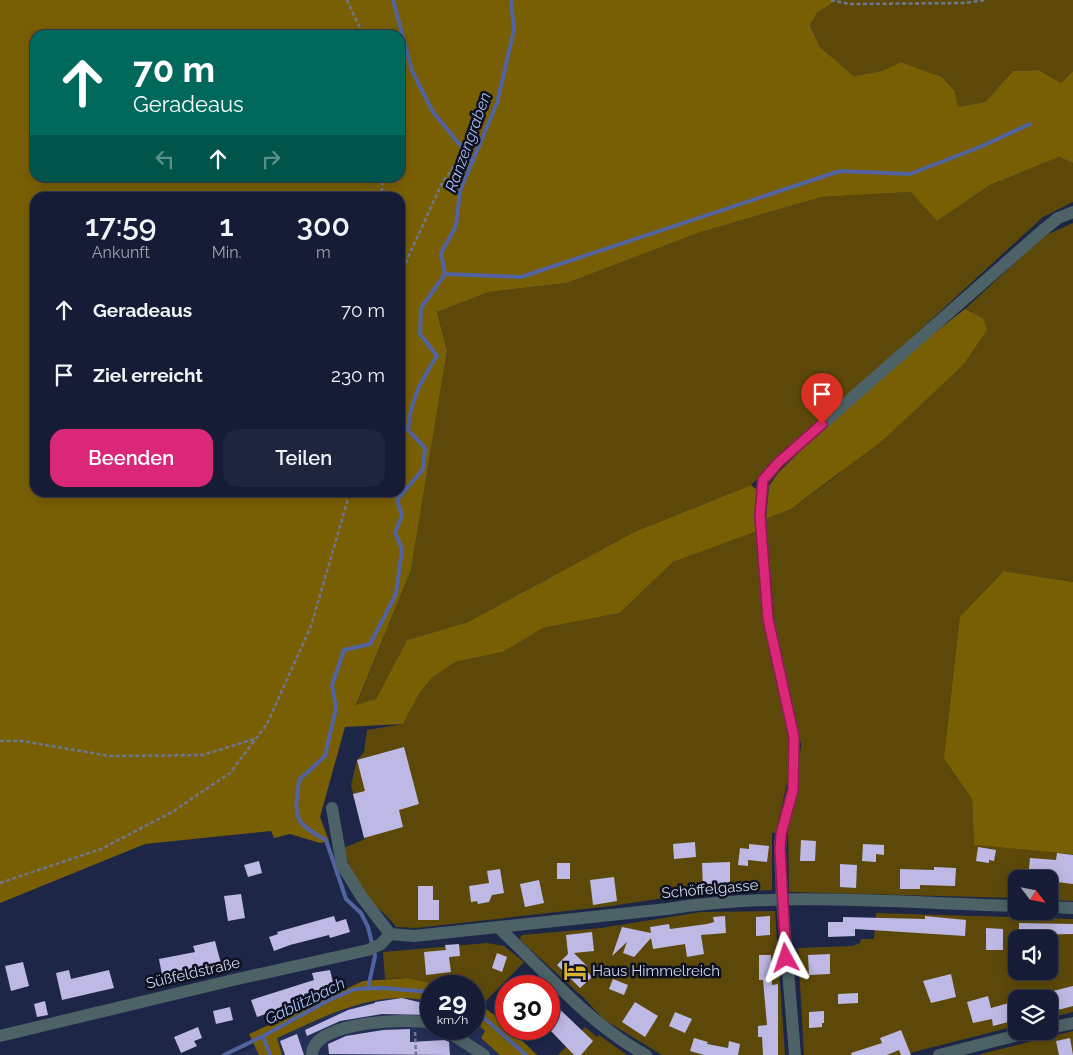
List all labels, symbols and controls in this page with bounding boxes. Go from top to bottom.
text: 70 m [133,49,215,90]
icon: ahead [50,50,115,115]
water label: Ranzengraben [441,90,495,194]
text: Geradeaus [133,91,244,117]
icon: left [151,145,179,173]
icon: ahead [204,145,232,173]
icon: right [257,145,285,173]
text: 17:59 [85,208,157,243]
text: 1 [219,208,234,243]
text: 300 [297,208,350,243]
text: Ankunft [92,243,150,262]
text: Min. [212,243,242,262]
text: m [316,243,331,262]
icon: ahead [50,296,78,324]
text: Geradeaus [93,299,192,321]
text: 70 m [341,299,385,321]
icon: arrive [50,361,78,389]
text: Ziel erreicht [93,364,203,386]
text: 230 m [331,364,385,386]
pin [801,373,843,424]
icon: arrive [808,380,836,408]
button: Beenden [50,429,213,487]
button: Teilen [223,429,385,487]
north arrow [1008,870,1058,920]
map controls [1008,870,1058,1040]
street label: Schöffelgasse [661,876,759,902]
button: sound [1008,930,1058,980]
position arrow [759,931,811,983]
street label: Süßfeldstraße [144,953,242,993]
hotel icon: Haus Himmelreich [562,958,588,984]
place label: Haus Himmelreich [592,962,720,980]
water label: Gablitzbach [262,973,348,1029]
speed limit sign: 30 [495,975,560,1040]
text: 29 [438,986,467,1016]
button: layers [1008,990,1058,1040]
text: km/h [437,1013,468,1027]

